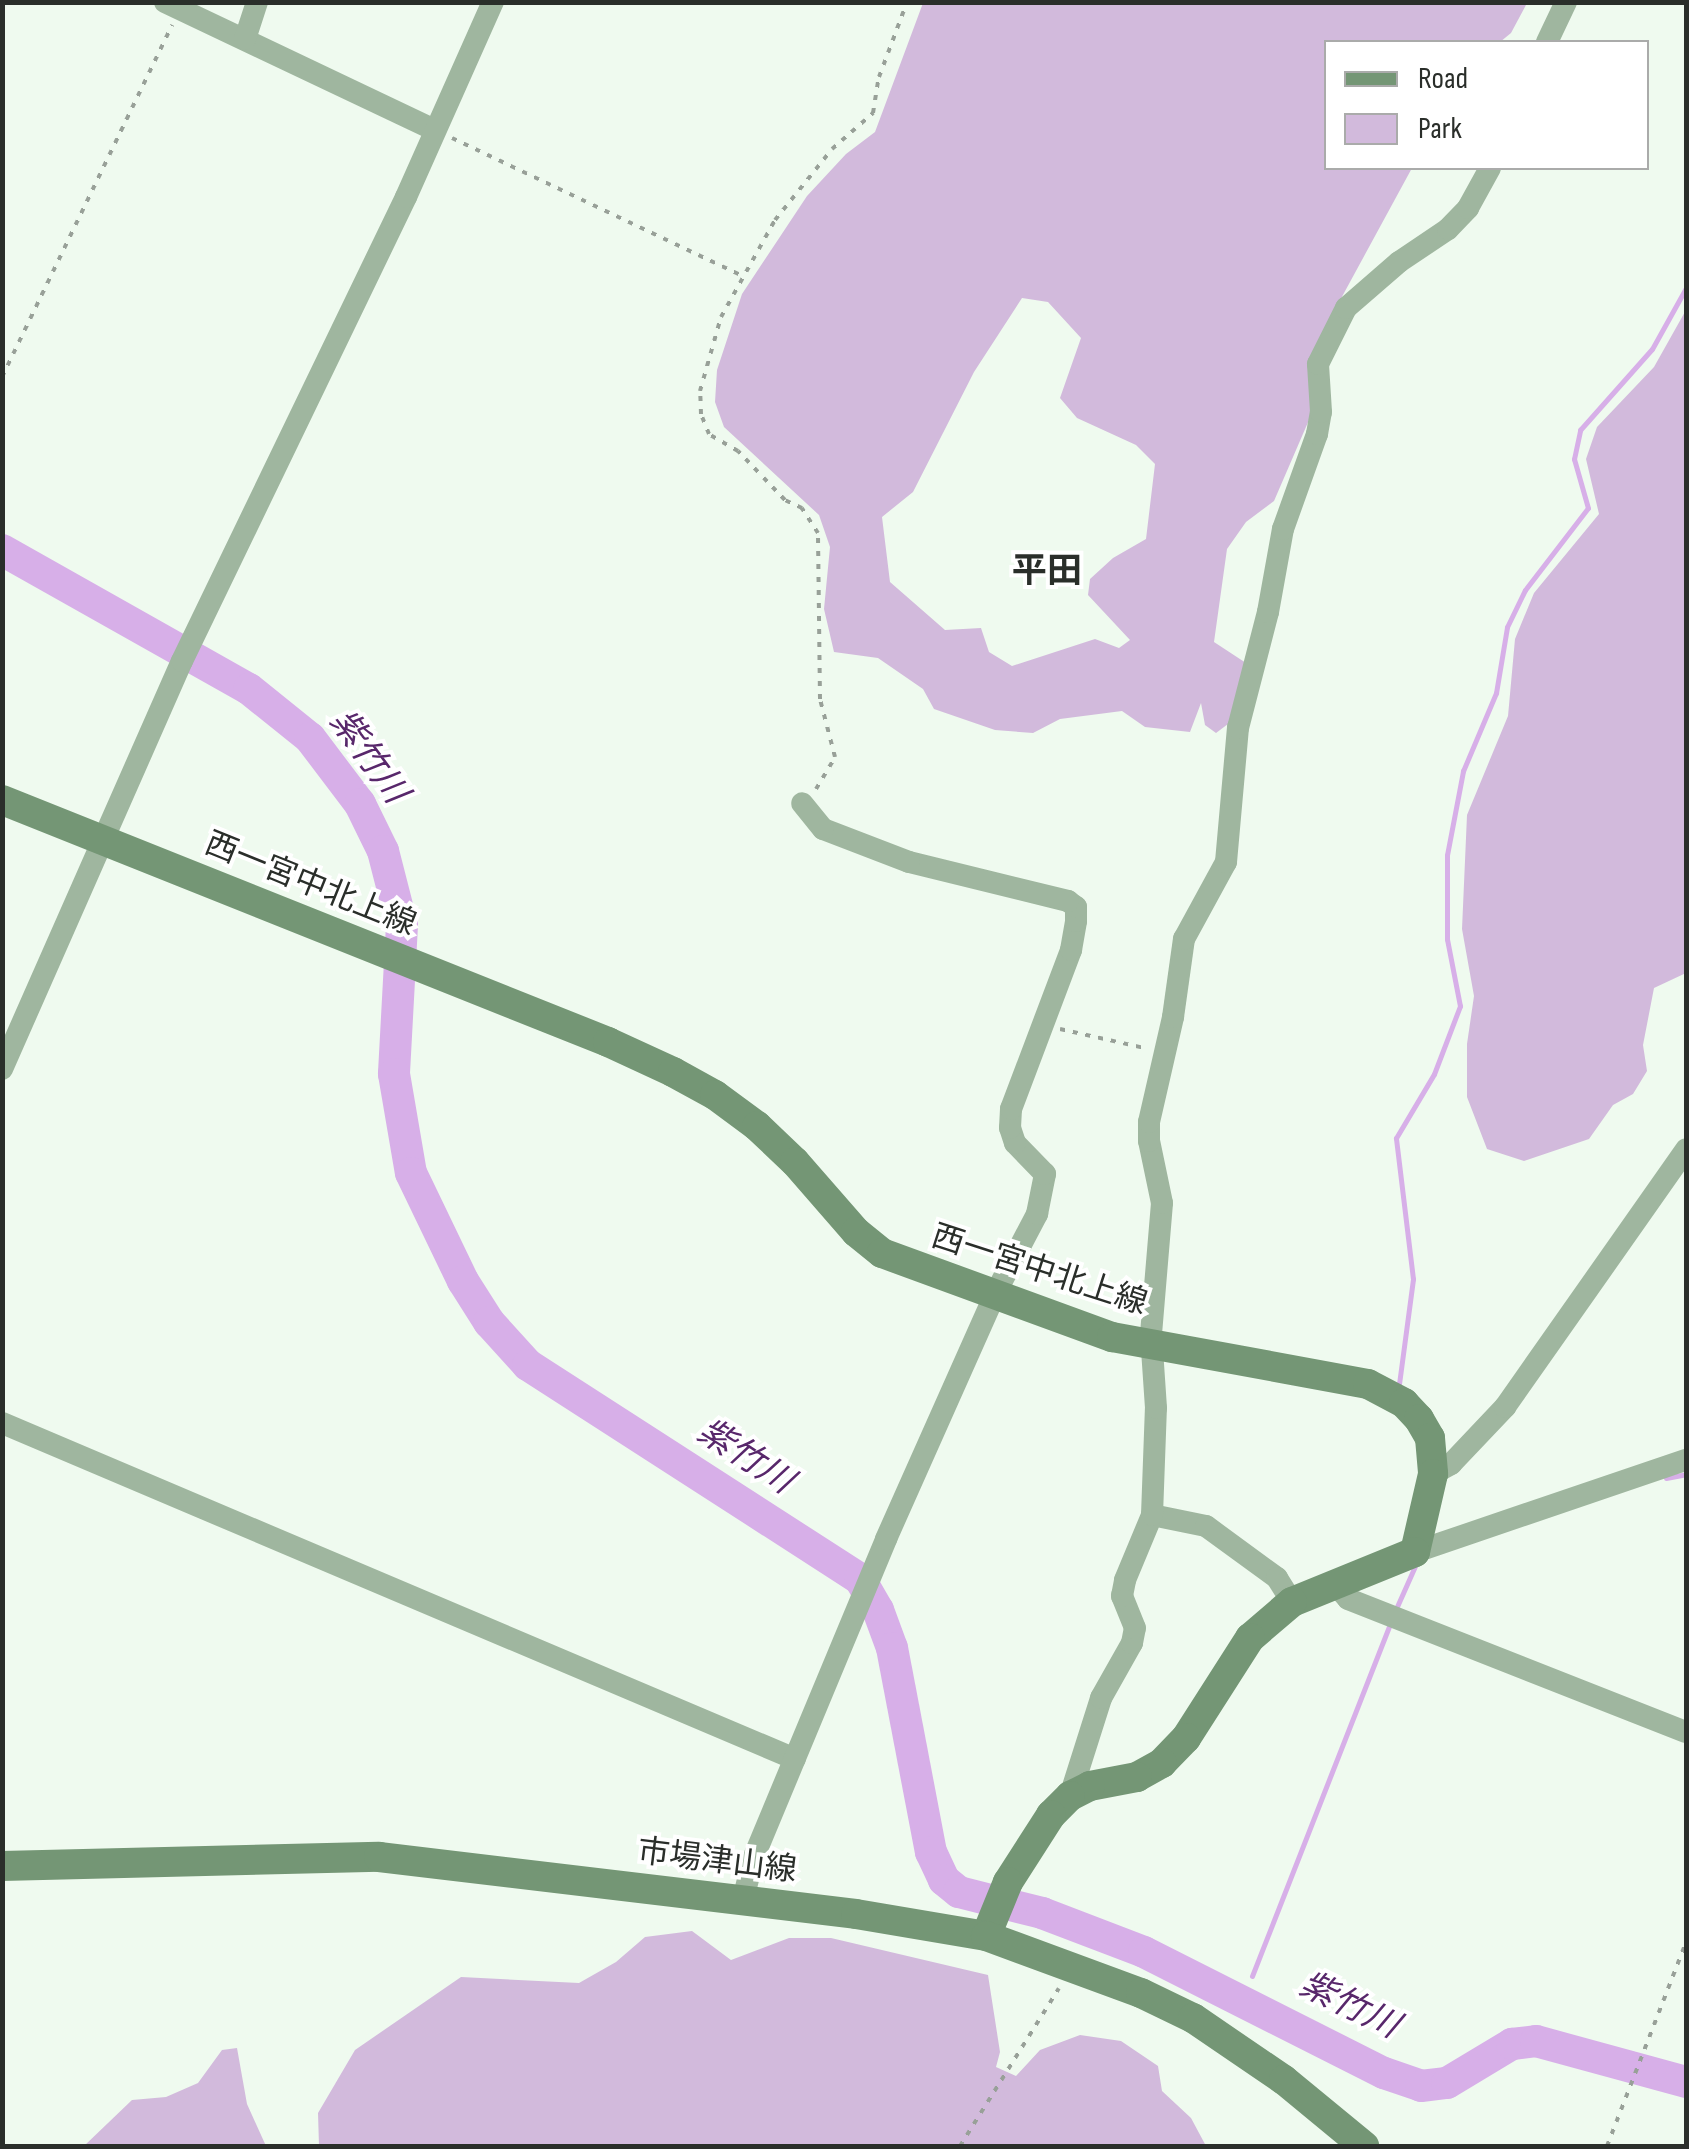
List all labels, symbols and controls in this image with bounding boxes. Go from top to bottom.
legend [1324,40,1649,170]
text: Road [1418,61,1468,97]
text: Park [1418,111,1462,147]
district label: 平田 [1012,551,1082,593]
water label: 紫竹川 [320,702,416,812]
street label: 西一宮中北上線 [199,825,421,945]
street label: 西一宮中北上線 [927,1218,1151,1324]
water label: 紫竹川 [690,1411,800,1503]
street label: 市場津山線 [635,1833,799,1891]
water label: 紫竹川 [1293,1964,1405,2048]

